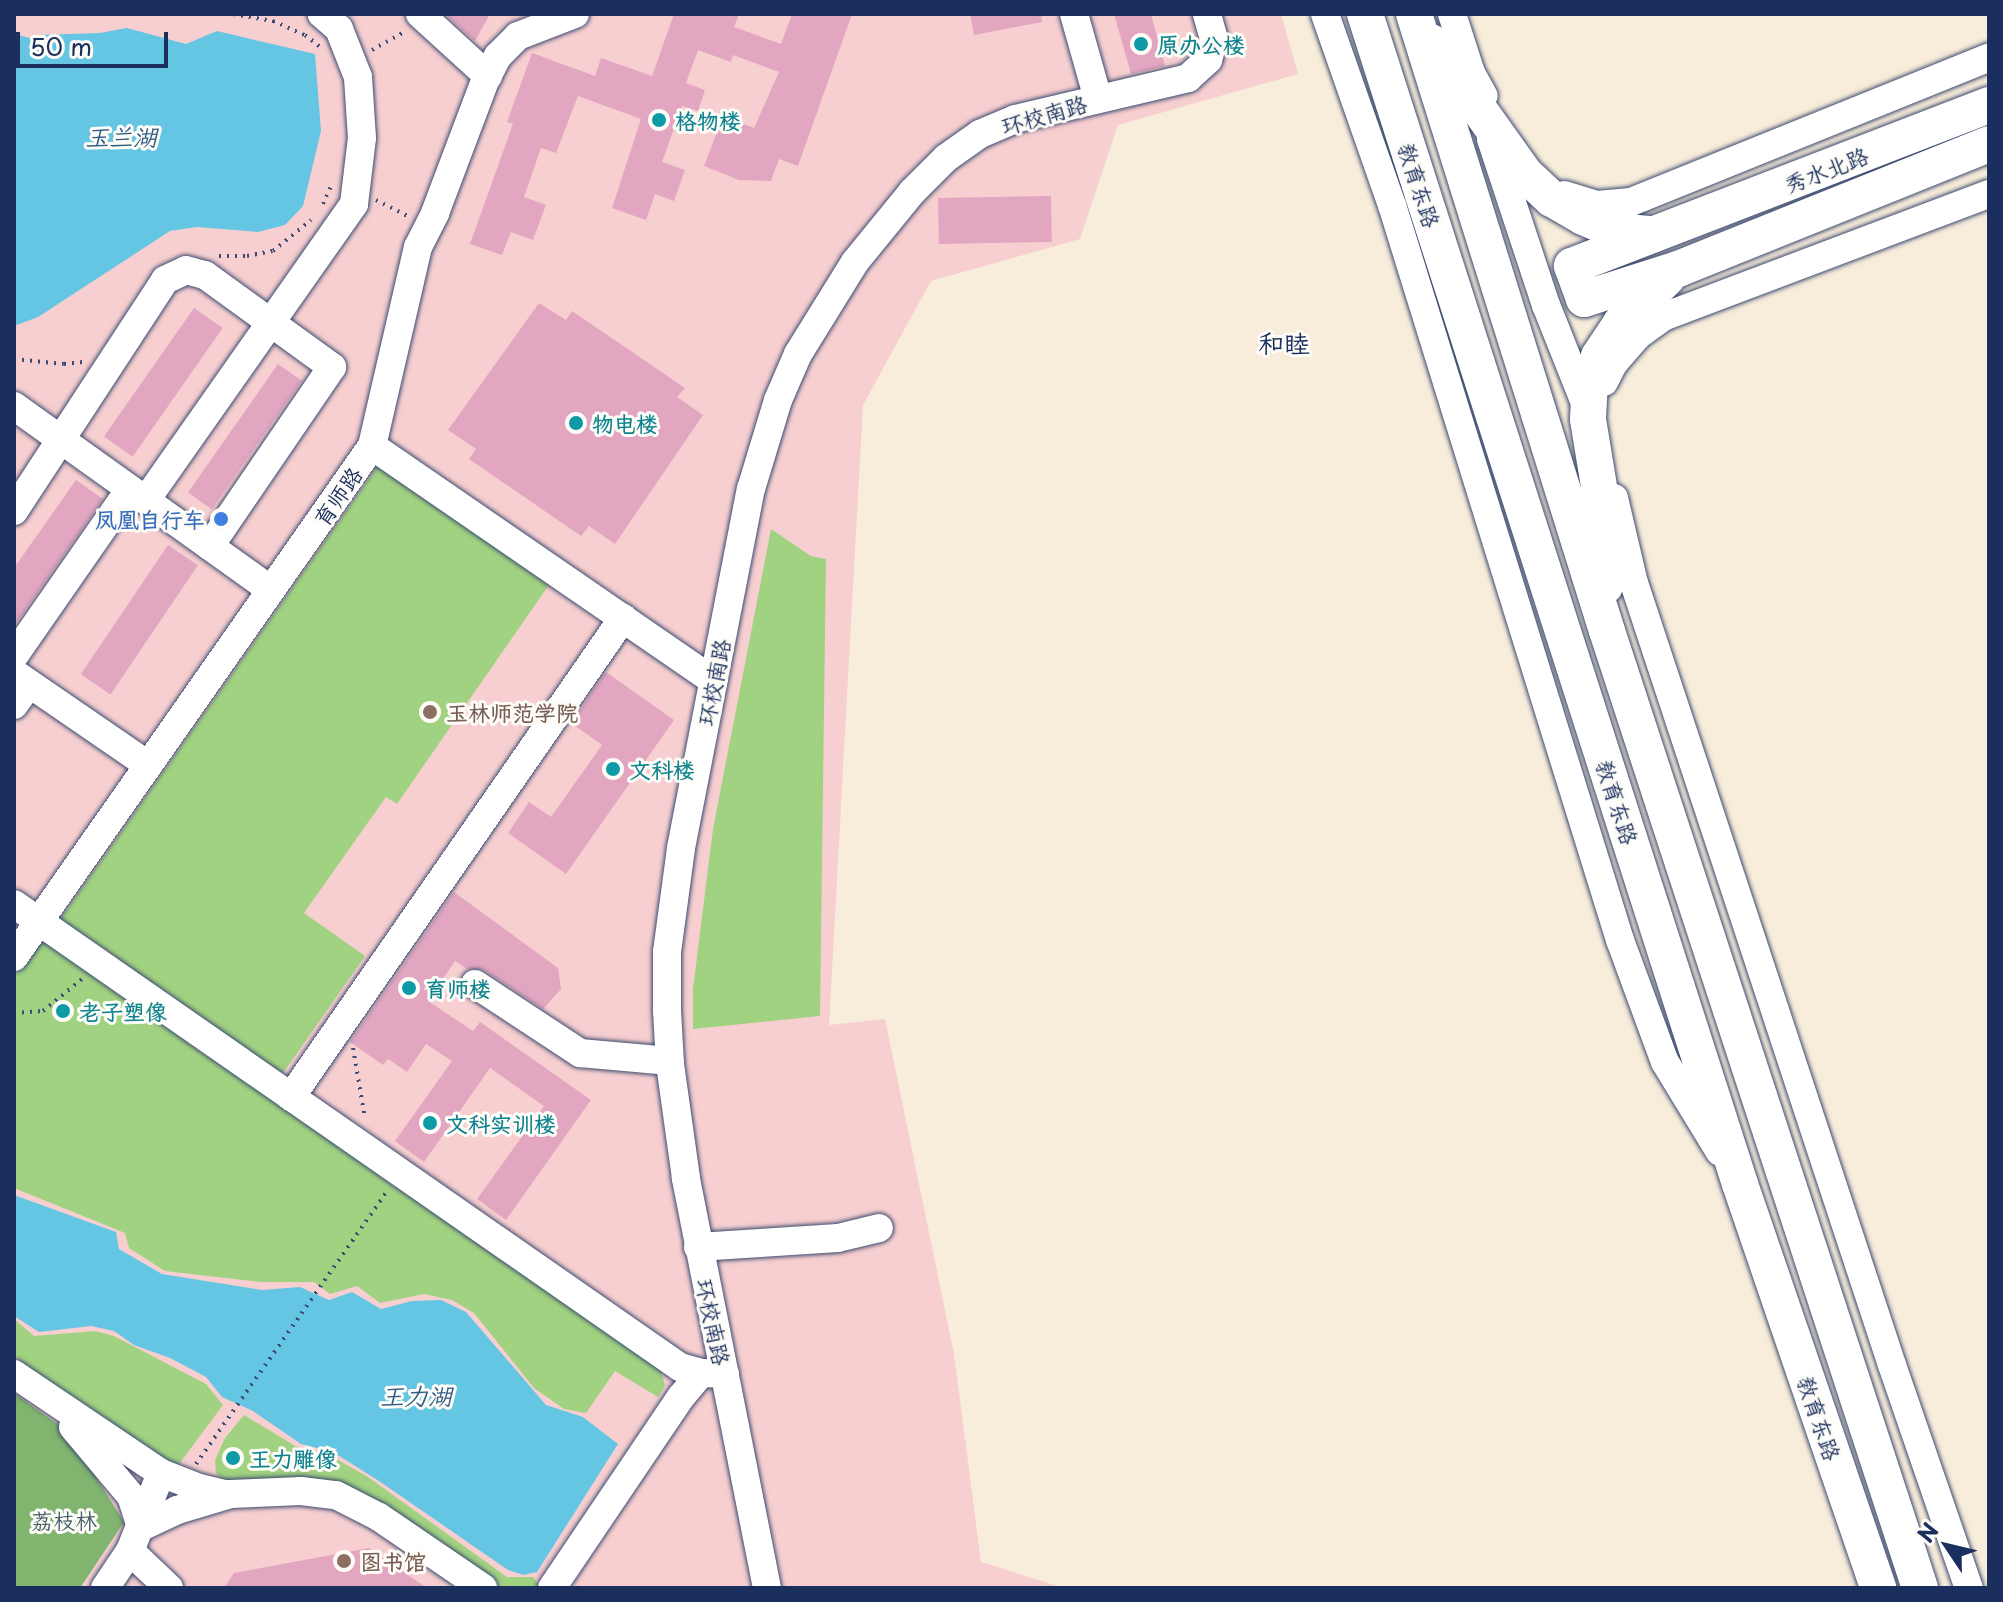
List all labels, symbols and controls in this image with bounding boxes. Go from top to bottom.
scale bar [20,16,172,66]
text: 50 m [30,28,92,64]
place label: 原办公楼 [1157,31,1245,57]
marker: 原办公楼 [1132,35,1150,53]
street label: 环校南路 [998,89,1090,139]
place label: 格物楼 [675,107,741,133]
marker: 格物楼 [650,111,668,129]
water label: 玉兰湖 [85,123,157,151]
street label: 教育东路 [1394,139,1446,231]
street label: 秀水北路 [1780,141,1872,197]
district label: 和睦 [1258,327,1310,359]
place label: 物电楼 [592,410,658,436]
marker: 物电楼 [567,414,585,432]
street label: 育师路 [307,461,367,531]
place label: 凤凰自行车 [95,506,205,532]
marker: 凤凰自行车 [212,510,230,528]
street label: 环校南路 [692,636,734,728]
place label: 玉林师范学院 [446,699,578,725]
marker: 玉林师范学院 [421,703,439,721]
place label: 文科楼 [629,756,695,782]
street label: 教育东路 [1592,756,1644,848]
marker: 文科楼 [604,760,622,778]
place label: 育师楼 [425,975,491,1001]
marker: 育师楼 [400,979,418,997]
place label: 老子塑像 [79,998,167,1024]
marker: 老子塑像 [54,1002,72,1020]
place label: 文科实训楼 [446,1110,556,1136]
marker: 文科实训楼 [421,1114,439,1132]
street label: 环校南路 [692,1276,736,1368]
street label: 教育东路 [1793,1372,1847,1464]
water label: 王力湖 [380,1382,452,1410]
place label: 王力雕像 [249,1445,337,1471]
marker: 王力雕像 [224,1449,242,1467]
north arrow [1907,1506,1987,1586]
park label: 荔枝林 [31,1507,97,1533]
text: N [1908,1515,1945,1549]
place label: 图书馆 [360,1548,426,1574]
marker: 图书馆 [335,1552,353,1570]

